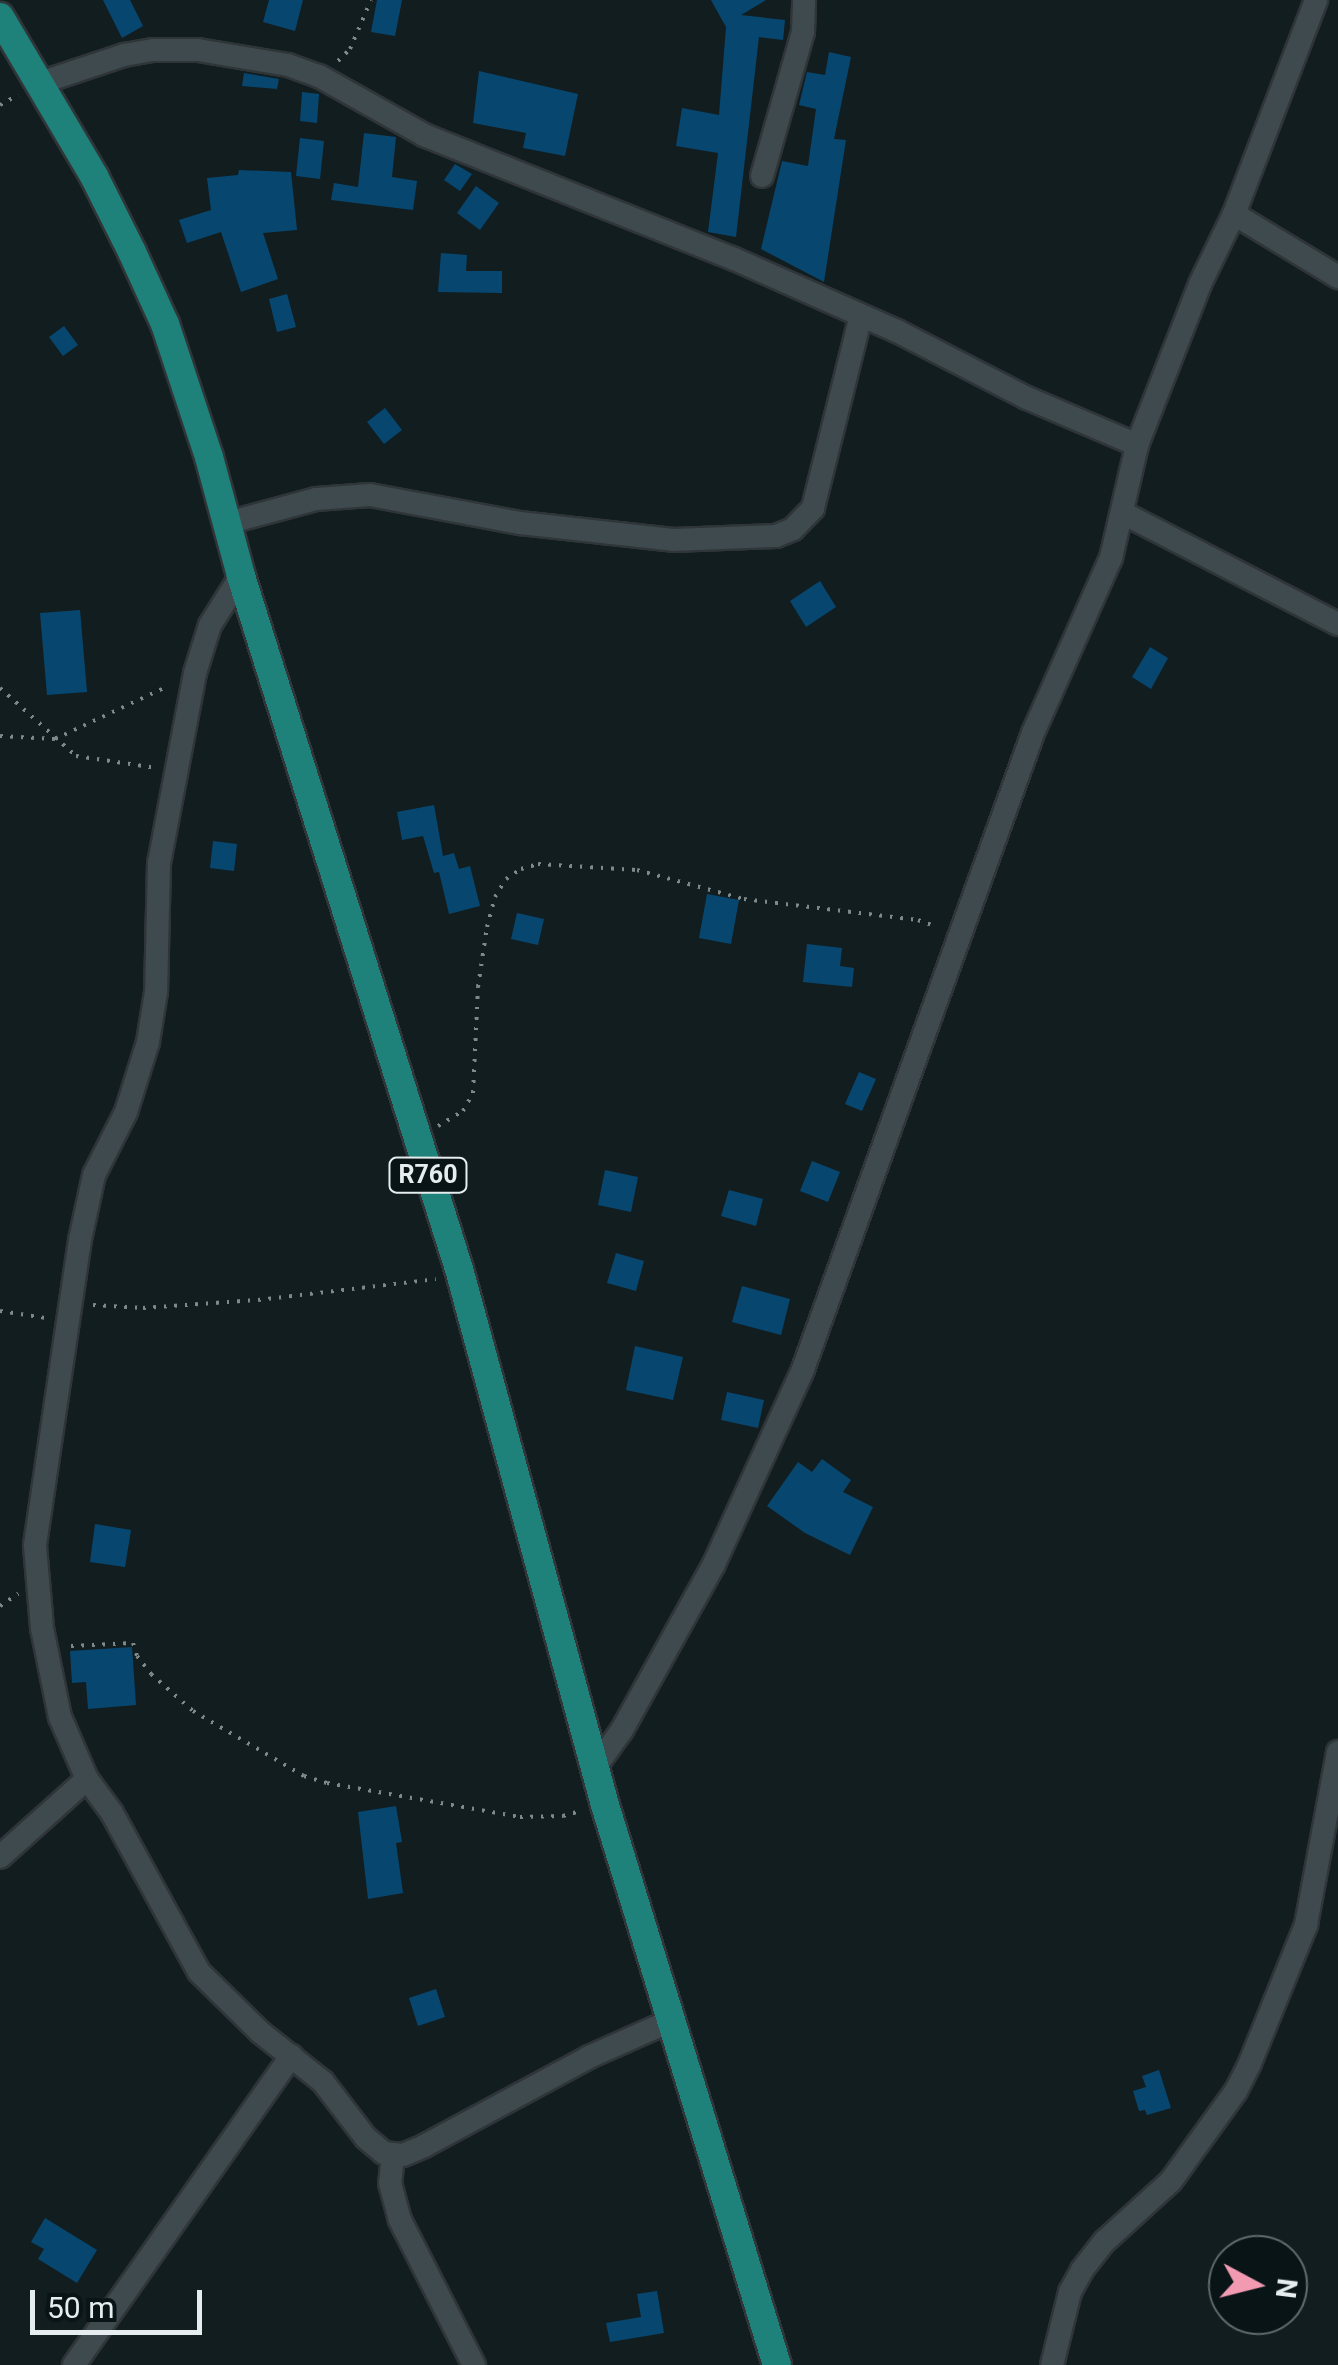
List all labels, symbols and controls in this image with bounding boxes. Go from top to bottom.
road number: R760 [388,1155,468,1195]
north arrow [1208,2235,1308,2335]
scale bar [35,2270,208,2332]
text: N [1269,2277,1304,2300]
text: 50 m [47,2290,114,2325]

